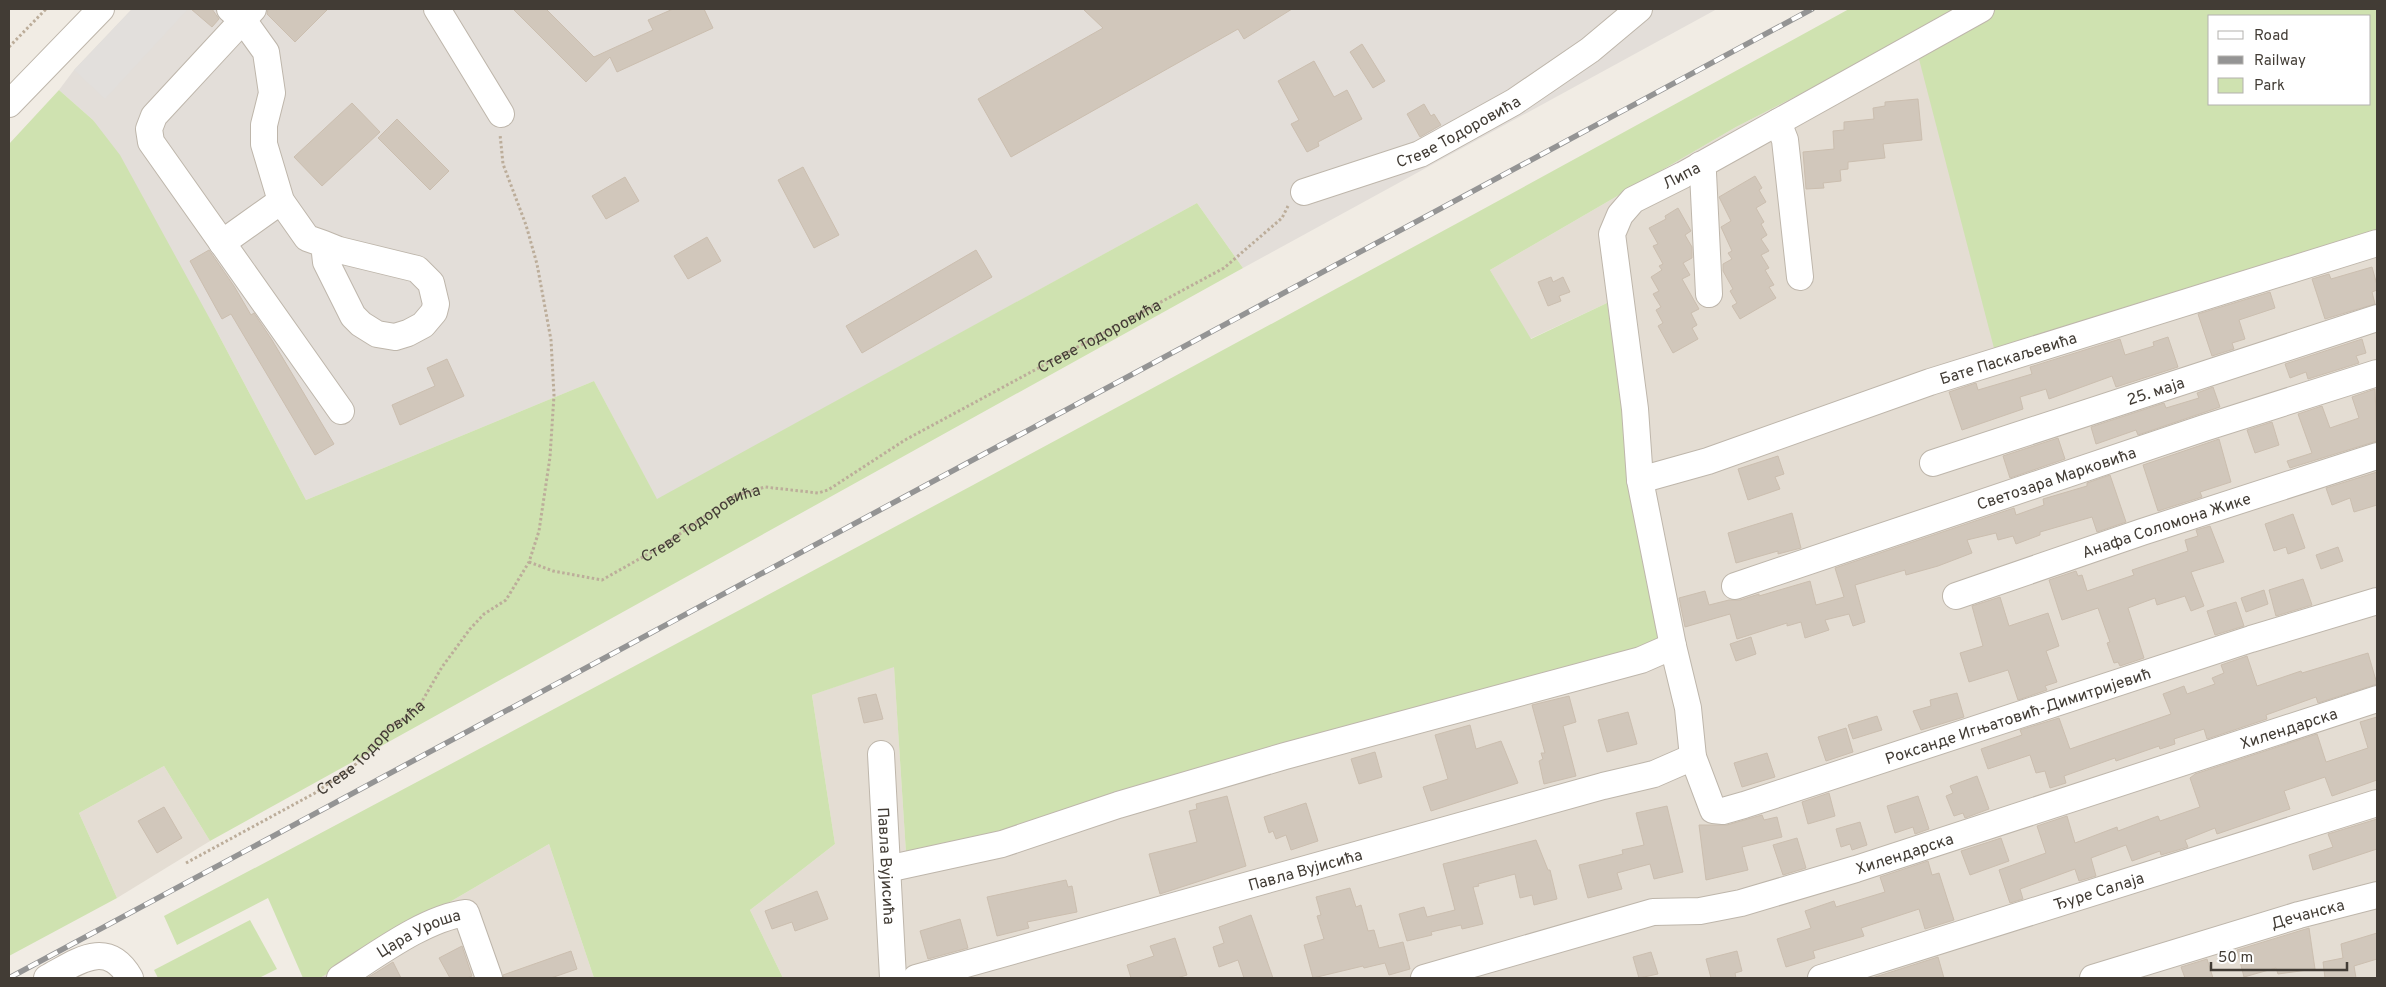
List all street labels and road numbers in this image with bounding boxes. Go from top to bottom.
street label: Стеве Тодоровића [1394,92,1525,173]
street label: Липа [1660,159,1704,195]
street label: Стеве Тодоровића [1034,296,1165,379]
street label: Бате Паскаљевића [1938,329,2080,390]
street label: 25. маја [2125,374,2187,411]
street label: Светозара Марковића [1975,444,2139,516]
street label: Стеве Тодоровића [638,481,763,568]
street label: Анафа Соломона Жике [2080,489,2254,564]
street label: Роксанде Игњатовић-Димитријевић [1883,664,2154,770]
street label: Стеве Тодоровића [313,697,430,801]
street label: Хилендарска [2238,705,2340,755]
street label: Павла Вујисића [872,807,898,925]
street label: Хилендарска [1854,830,1956,880]
street label: Павла Вујисића [1246,846,1365,897]
street label: Ђуре Салаја [2051,869,2147,916]
street label: Дечанска [2269,896,2347,935]
street label: Цара Уроша [374,906,463,963]

